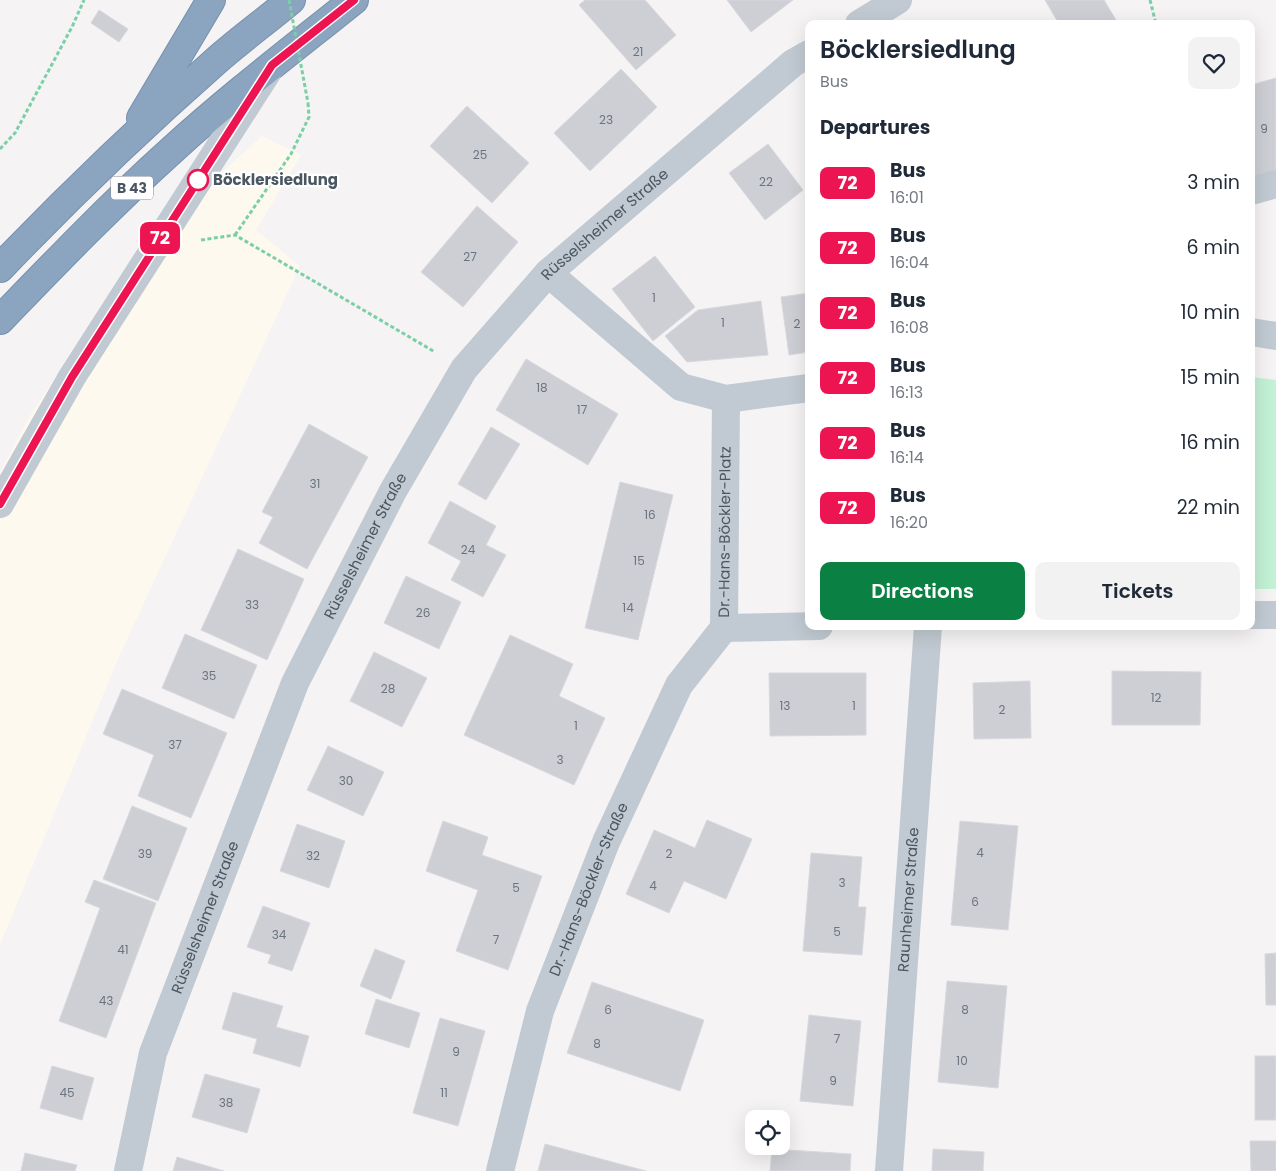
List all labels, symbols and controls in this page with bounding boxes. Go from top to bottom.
text: Böcklersiedlung [820,33,1016,66]
button: heart [1188,37,1240,89]
house number: 21 [633,43,643,60]
text: Bus [820,70,848,93]
house number: 23 [599,111,613,128]
text: Departures [820,114,930,141]
house number: 9 [1260,120,1268,137]
house number: 25 [473,146,487,163]
text: Bus [890,157,926,184]
street label: Rüsselsheimer Straße [536,163,673,284]
marker: Böcklersiedlung [187,169,209,191]
place label: Böcklersiedlung [213,169,338,190]
text: 3 min [1187,169,1240,196]
text: 72 [838,170,857,195]
house number: 22 [759,173,773,190]
road number: B 43 [111,177,153,200]
text: 16:01 [890,186,924,209]
line badge: 72 [138,222,182,254]
text: Bus [890,222,926,249]
text: 72 [150,225,170,250]
text: 6 min [1186,234,1240,261]
text: 72 [838,235,857,260]
house number: 27 [463,248,477,265]
text: 16:04 [890,251,929,274]
text: Bus [890,287,926,314]
house number: 1 [652,289,656,306]
text: 10 min [1181,299,1240,326]
text: 72 [838,300,857,325]
house number: 1 [721,314,725,331]
house number: 2 [794,315,801,332]
text: 16:08 [890,316,929,339]
text: Bus [890,352,926,379]
text: 15 min [1181,364,1240,391]
text: 72 [838,365,857,390]
house number: 18 [536,379,548,396]
text: 16:13 [890,381,923,404]
house number: 17 [577,401,588,418]
text: Bus [890,417,926,444]
text: 16 min [1180,429,1240,456]
text: 72 [838,430,857,455]
street label: Dr.-Hans-Böckler-Platz [713,446,736,618]
text: 16:14 [890,446,924,469]
street label: Rüsselsheimer Straße [318,469,411,622]
house number: 31 [310,475,320,492]
text: Bus [890,482,926,509]
text: 22 min [1177,494,1240,521]
text: 72 [838,495,857,520]
house number: 16 [644,506,656,523]
text: 16:20 [890,511,928,534]
house number: 24 [461,541,476,558]
house number: 15 [633,552,645,569]
button: Directions [820,562,1025,620]
button: Tickets [1035,562,1240,620]
house number: 33 [245,596,259,613]
house number: 14 [622,599,634,616]
house number: 26 [416,604,430,621]
house number: 35 [202,667,216,684]
house number: 28 [381,680,395,697]
house number: 12 [1151,689,1161,706]
house number: 13 [780,697,790,714]
house number: 1 [852,697,856,714]
house number: 2 [999,701,1006,718]
house number: 1 [574,717,578,734]
house number: 37 [168,736,182,753]
house number: 3 [556,751,564,768]
house number: 30 [339,772,353,789]
street label: Dr.-Hans-Böckler-Straße [544,799,633,979]
street label: Raunheimer Straße [892,827,924,973]
street label: Rüsselsheimer Straße [166,838,243,996]
house number: 4 [976,844,984,861]
house number: 39 [138,845,152,862]
house number: 2 [666,845,673,862]
house number: 32 [306,847,320,864]
house number: 3 [838,874,846,891]
house number: 4 [649,877,657,894]
house number: 5 [512,879,520,896]
house number: 6 [971,893,979,910]
house number: 5 [833,923,841,940]
house number: 34 [272,926,287,943]
house number: 7 [493,931,500,948]
house number: 41 [117,941,129,958]
house number: 43 [99,992,113,1009]
house number: 6 [604,1001,612,1018]
house number: 8 [961,1001,969,1018]
house number: 7 [834,1030,841,1047]
house number: 8 [593,1035,601,1052]
house number: 9 [452,1043,460,1060]
house number: 10 [956,1052,968,1069]
house number: 9 [829,1072,837,1089]
house number: 45 [59,1084,75,1101]
house number: 11 [440,1084,448,1101]
house number: 38 [219,1094,233,1111]
map controls [745,1110,790,1155]
button: locate [745,1110,790,1155]

